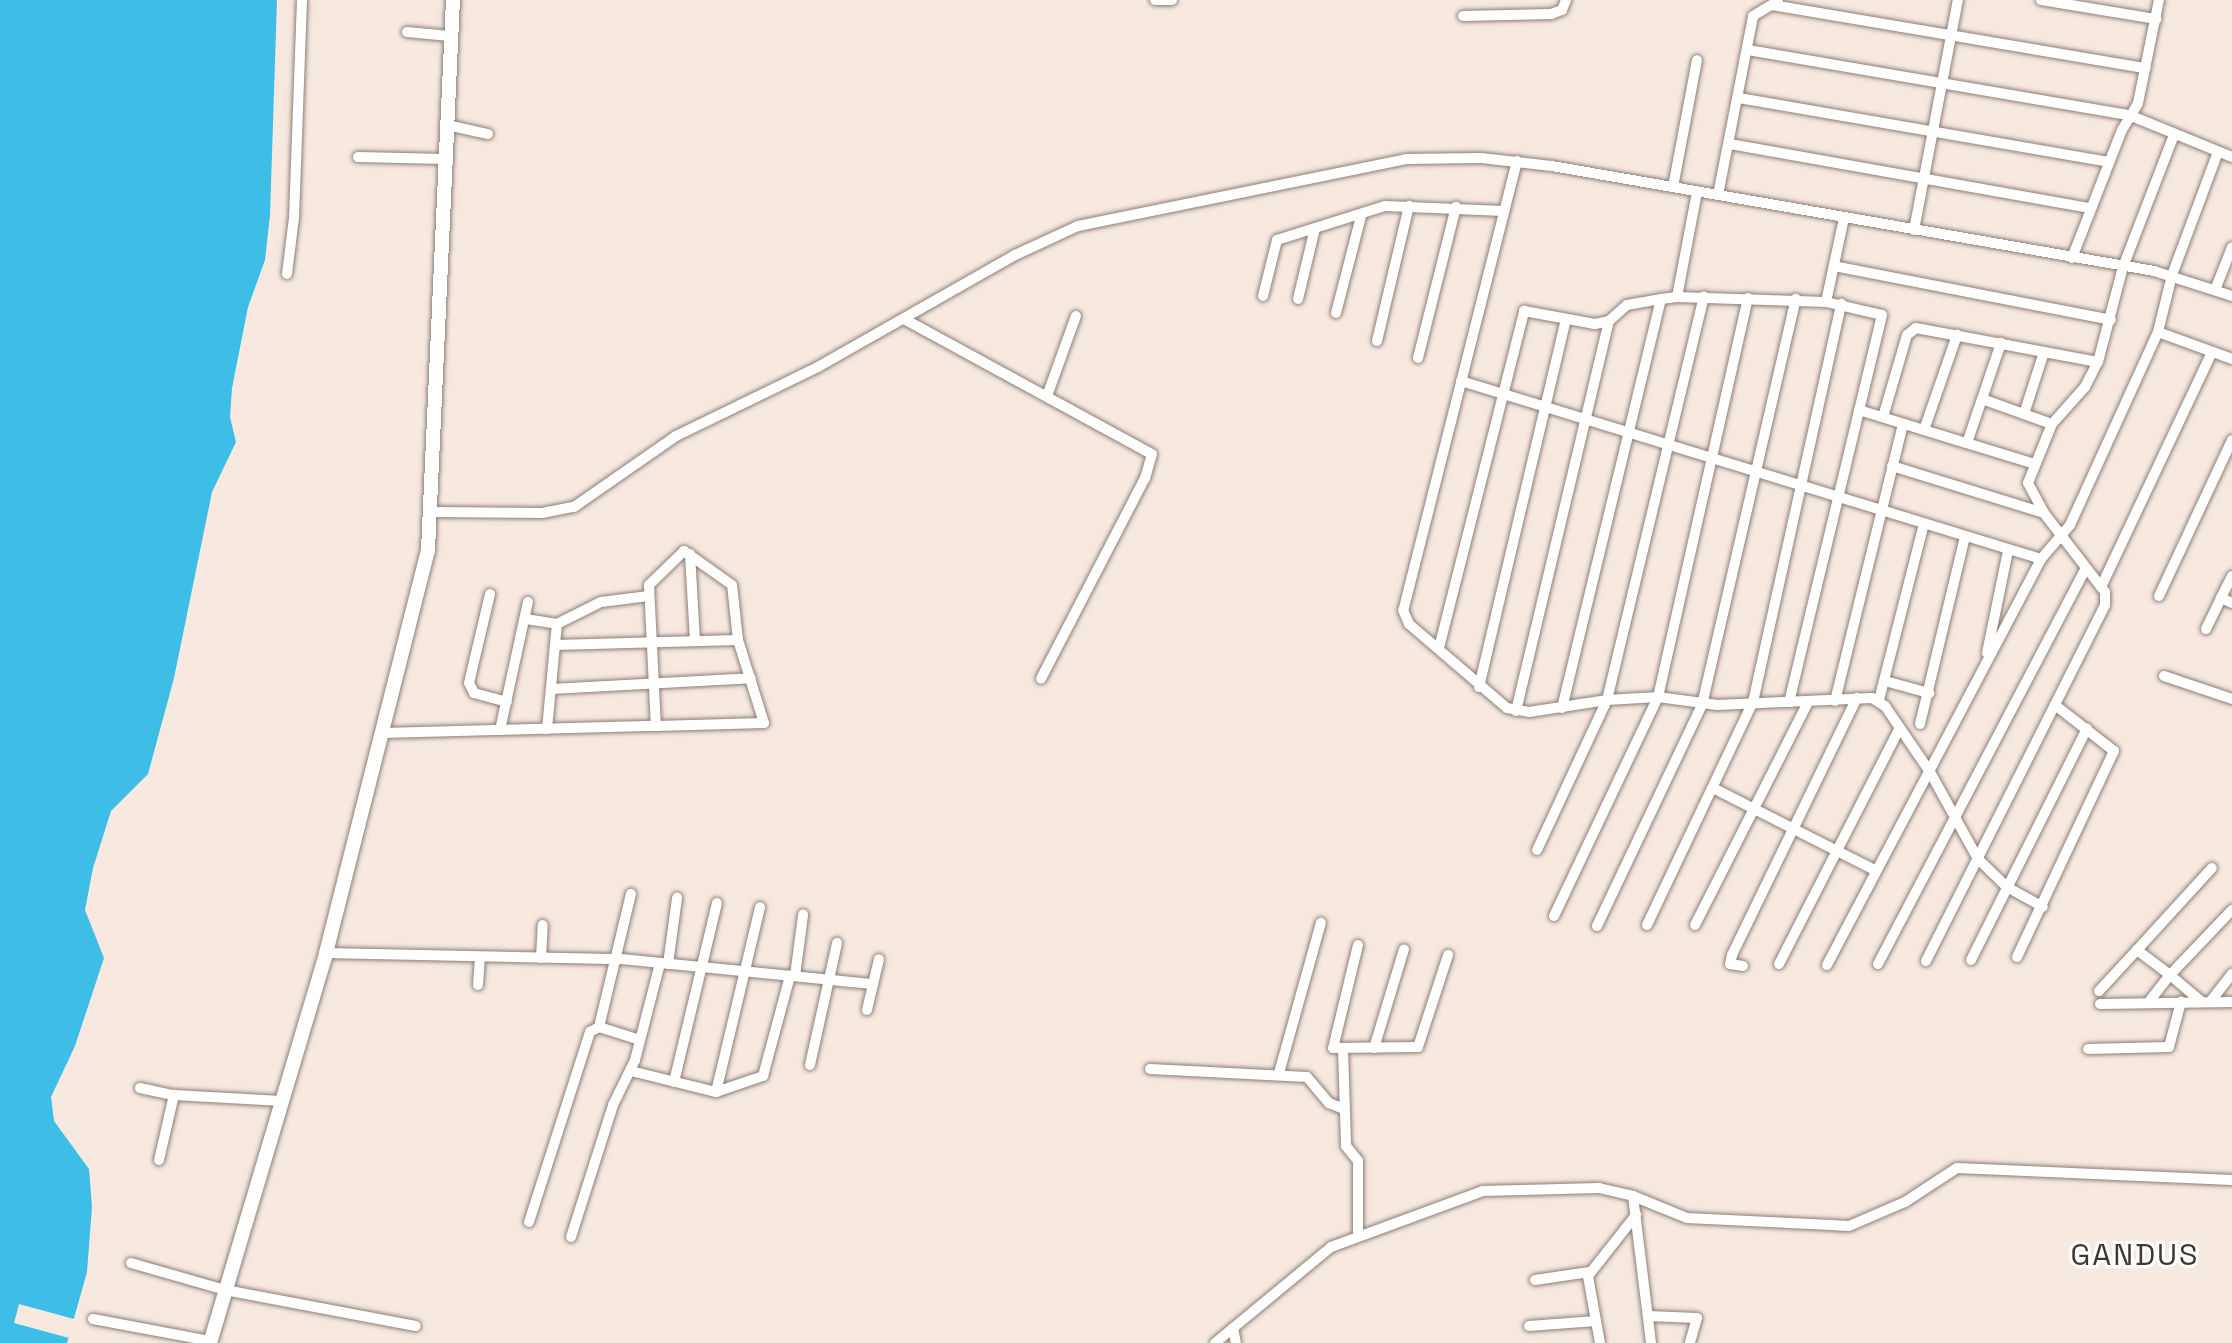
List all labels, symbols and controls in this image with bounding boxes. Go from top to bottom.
district label: GANDUS [2071,1237,2199,1273]

